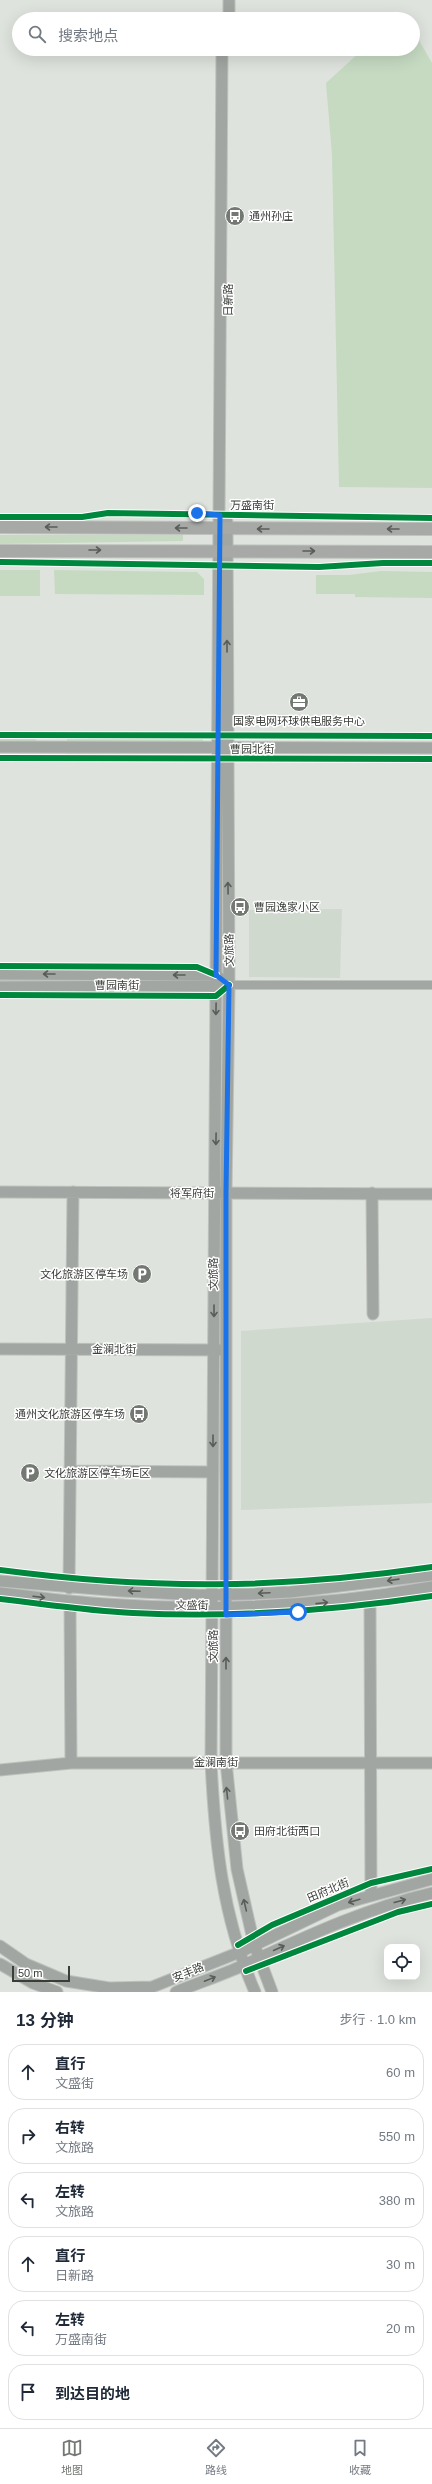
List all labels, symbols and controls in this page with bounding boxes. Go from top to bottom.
search box [12,12,420,56]
icon: search [26,23,48,45]
text: 搜索地点 [58,27,118,44]
bus stop icon: 通州孙庄 [224,205,246,227]
place label: 通州孙庄 [249,210,293,222]
street label: 日新路 [222,284,234,317]
street label: 万盛南街 [230,499,274,511]
route end [188,504,206,522]
one-way arrow [45,524,58,531]
one-way arrow [175,524,188,532]
one-way arrow [257,525,270,533]
one-way arrow [387,525,400,533]
one-way arrow [88,546,101,554]
one-way arrow [302,547,315,555]
one-way arrow [223,640,231,653]
office icon: 国家电网环球供电服务中心 [288,691,310,713]
place label: 国家电网环球供电服务中心 [233,715,365,727]
street label: 曹园北街 [230,743,274,755]
one-way arrow [224,882,232,895]
bus stop icon: 曹园逸家小区 [229,896,251,918]
place label: 曹园逸家小区 [254,901,320,913]
street label: 文旅路 [223,933,235,967]
one-way arrow [43,970,56,978]
one-way arrow [173,971,186,979]
street label: 曹园南街 [95,979,139,991]
one-way arrow [212,1002,220,1015]
one-way arrow [212,1132,220,1145]
street label: 将军府街 [170,1187,214,1199]
street label: 文旅路 [207,1258,219,1291]
parking icon: 文化旅游区停车场 [131,1263,153,1285]
place label: 文化旅游区停车场 [40,1268,128,1280]
one-way arrow [210,1304,218,1317]
street label: 金澜北街 [92,1343,136,1355]
bus stop icon: 通州文化旅游区停车场 [128,1403,150,1425]
place label: 通州文化旅游区停车场 [15,1408,125,1420]
one-way arrow [209,1434,217,1447]
parking icon: 文化旅游区停车场E区 [19,1462,41,1484]
place label: 文化旅游区停车场E区 [44,1467,150,1479]
one-way arrow [387,1576,400,1584]
one-way arrow [128,1587,141,1595]
one-way arrow [258,1590,271,1597]
one-way arrow [32,1593,45,1601]
street label: 文盛街 [175,1599,209,1611]
one-way arrow [315,1599,328,1606]
route start [289,1603,307,1621]
street label: 文旅路 [207,1630,219,1663]
one-way arrow [222,1657,230,1670]
street label: 金澜南街 [194,1756,238,1768]
one-way arrow [224,1787,231,1800]
bus stop icon: 田府北街西口 [229,1820,251,1842]
place label: 田府北街西口 [254,1825,320,1837]
street label: 田府北街 [305,1876,351,1904]
one-way arrow [393,1897,406,1904]
one-way arrow [348,1898,361,1905]
one-way arrow [241,1899,249,1912]
one-way arrow [273,1944,285,1952]
map controls [384,1944,420,1980]
button: locate [384,1944,420,1980]
street label: 安丰路 [170,1960,206,1984]
scale bar [12,1964,70,1983]
text: 50 m [18,1967,42,1979]
one-way arrow [203,1974,215,1982]
text: 13 分钟 [16,2011,74,2030]
text: 步行 · 1.0 km [339,2012,416,2027]
text: 直行 [55,2055,85,2072]
icon: ahead [17,2061,39,2083]
text: 60 m [386,2065,415,2080]
text: 文盛街 [55,2076,94,2091]
text: 右转 [55,2119,85,2136]
icon: right [17,2125,39,2147]
text: 550 m [379,2129,415,2144]
text: 文旅路 [55,2140,94,2155]
text: 左转 [55,2183,85,2200]
icon: left [17,2189,39,2211]
text: 380 m [379,2193,415,2208]
text: 文旅路 [55,2204,94,2219]
text: 直行 [55,2247,85,2264]
icon: ahead [17,2253,39,2275]
text: 30 m [386,2257,415,2272]
text: 日新路 [55,2268,94,2283]
text: 左转 [55,2311,85,2328]
icon: left [17,2317,39,2339]
text: 20 m [386,2321,415,2336]
text: 万盛南街 [55,2332,107,2347]
icon: arrive [17,2381,39,2403]
text: 到达目的地 [55,2385,130,2402]
tab: 地图 [61,2437,83,2477]
tab: 路线 [205,2437,227,2477]
tab: 收藏 [349,2437,371,2477]

